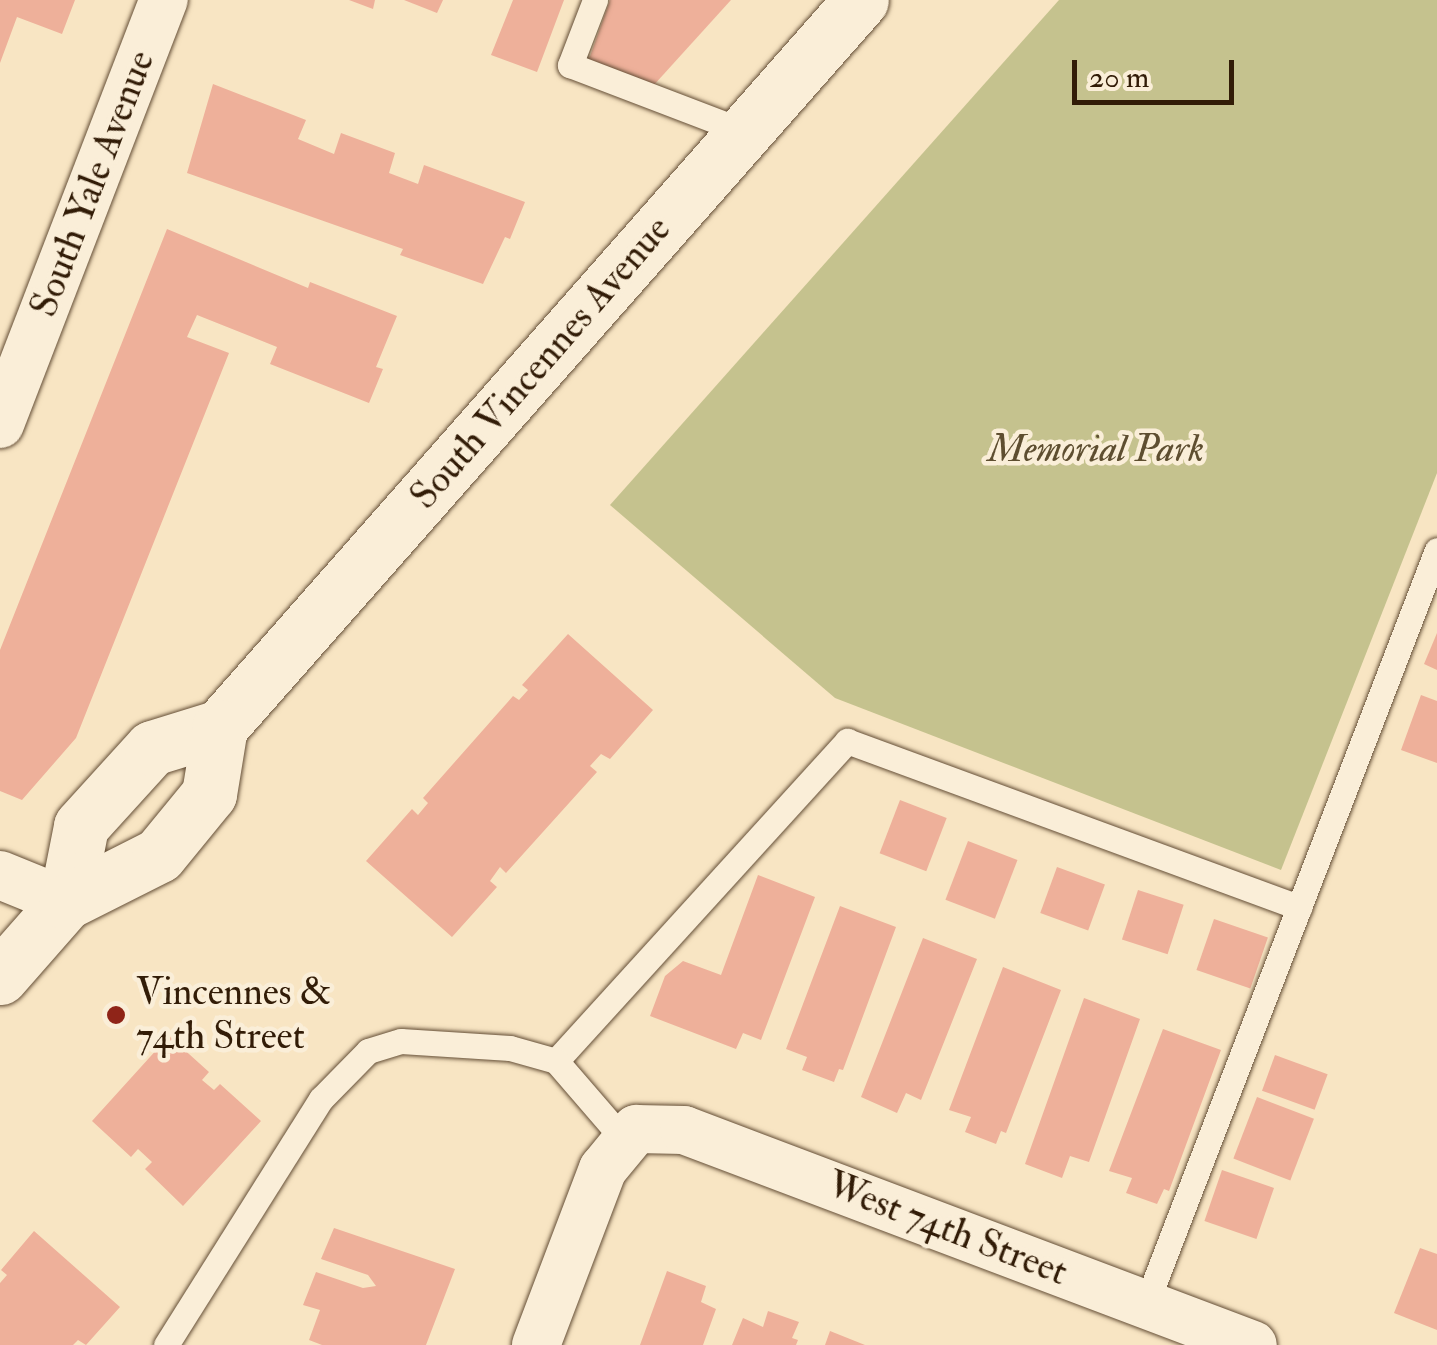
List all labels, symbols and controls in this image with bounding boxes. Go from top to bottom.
scale bar [1077,40,1240,102]
street label: South Yale Avenue [21,45,165,323]
text: 20 m [1089,59,1149,96]
street label: South Vincennes Avenue [401,207,681,519]
park label: Memorial Park [988,427,1204,473]
place label: Vincennes & 74th Street [136,970,331,1060]
marker: Vincennes & 74th Street [105,1004,127,1026]
street label: West 74th Street [821,1162,1073,1296]

